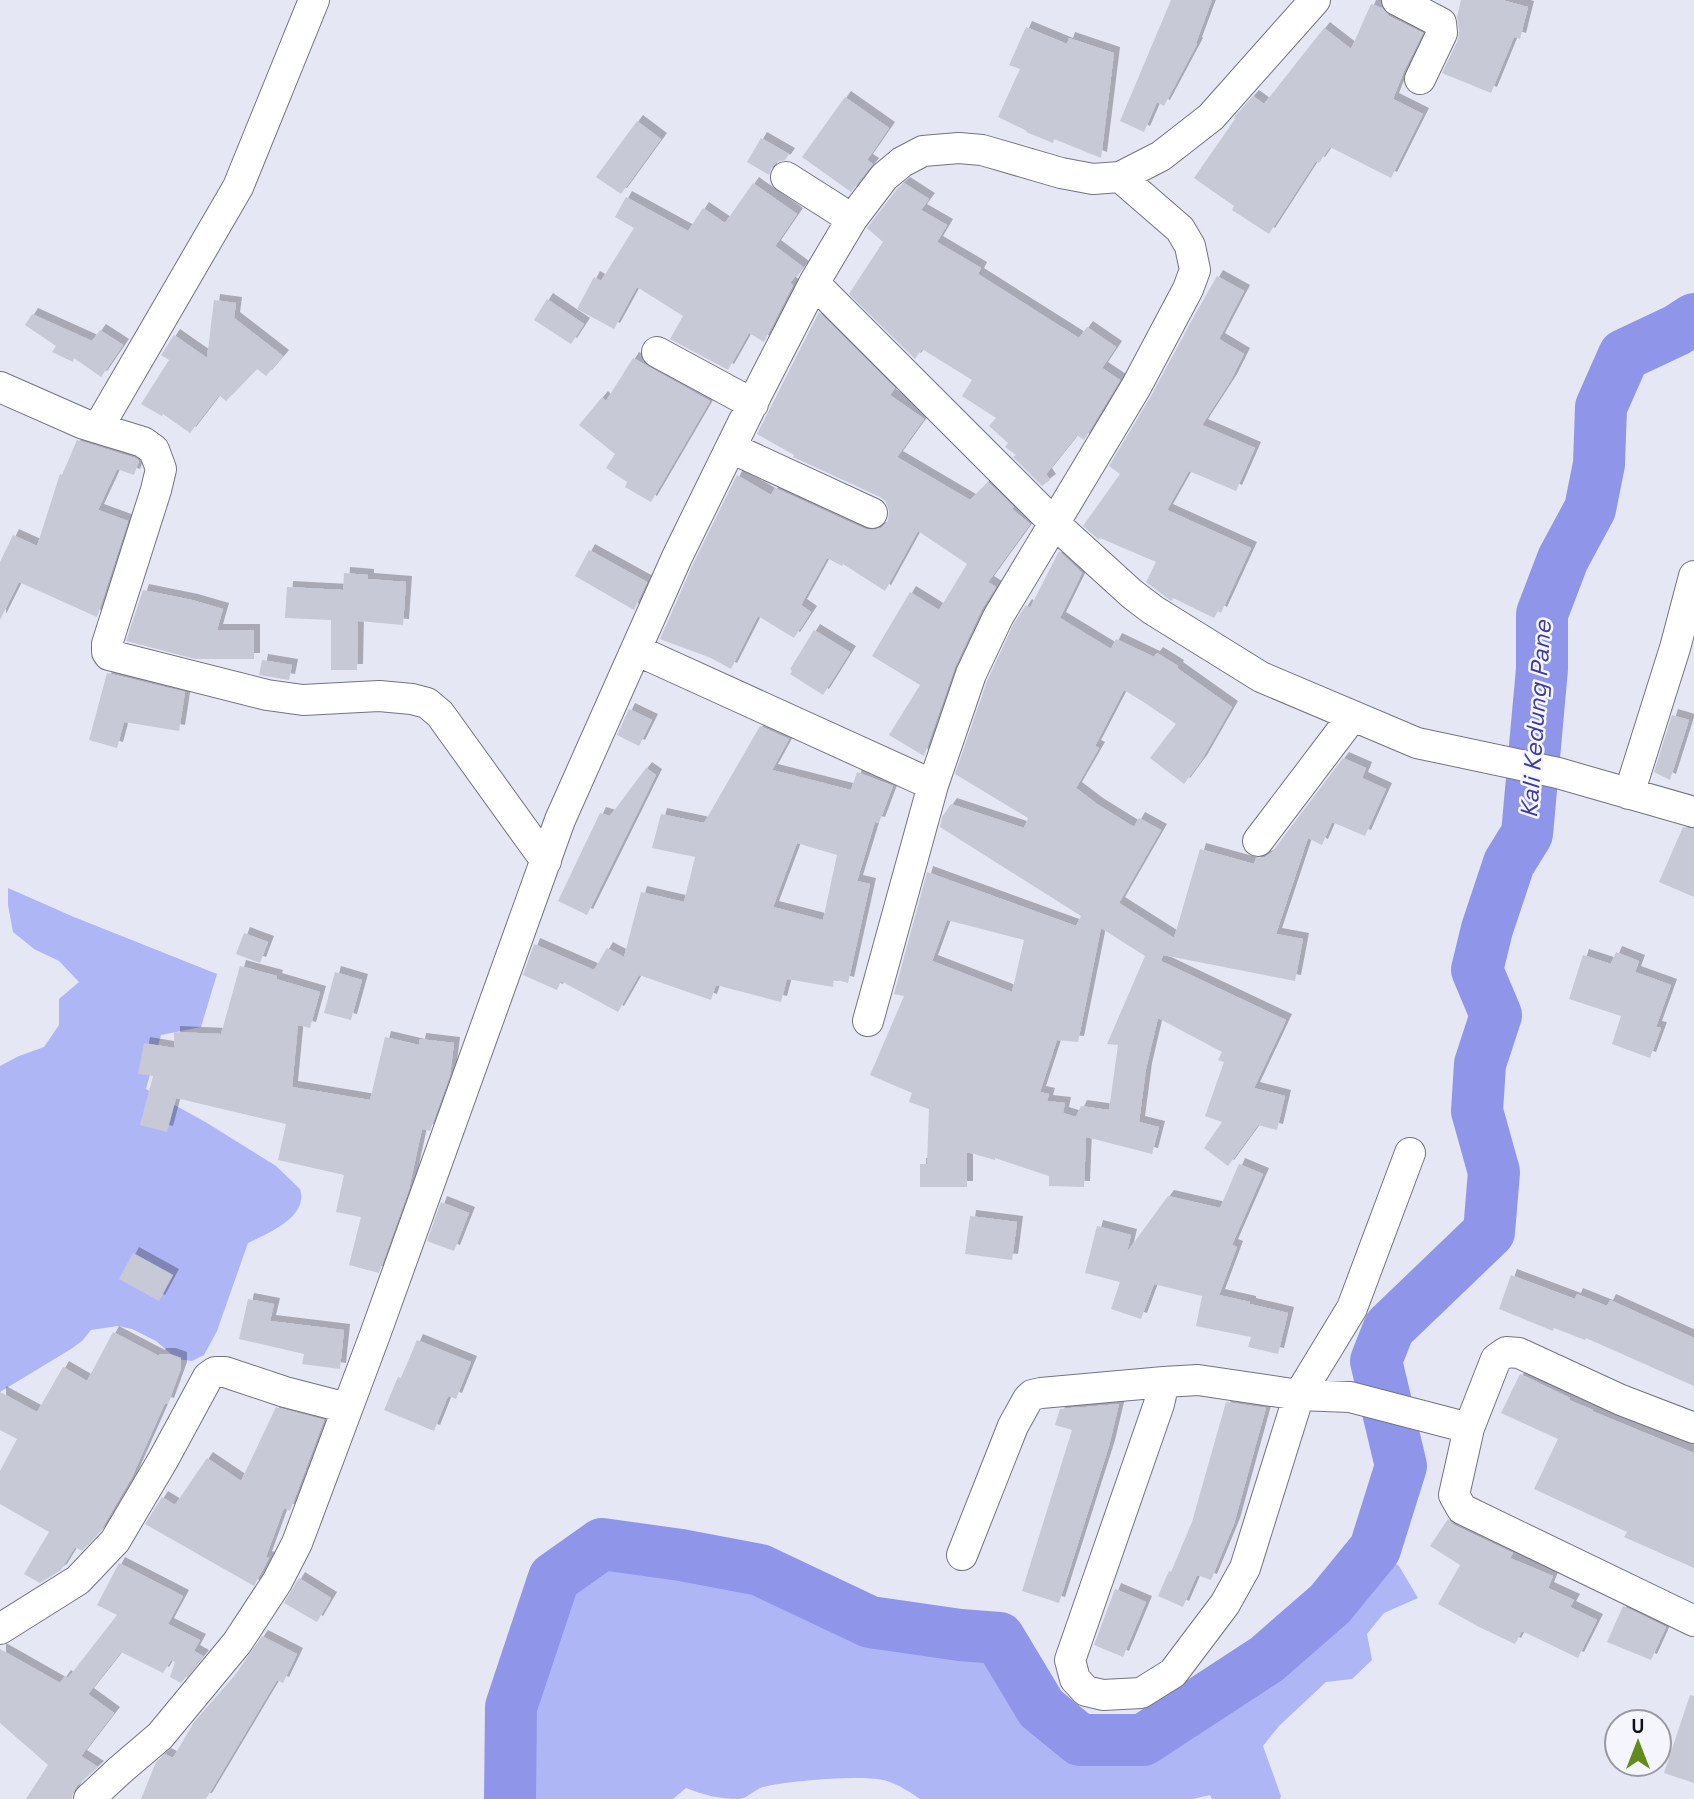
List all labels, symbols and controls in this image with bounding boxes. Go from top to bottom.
water label: Kali Kedung Pane [1513,618,1558,819]
north arrow [1603,1708,1673,1778]
text: U [1632,1714,1644,1739]

